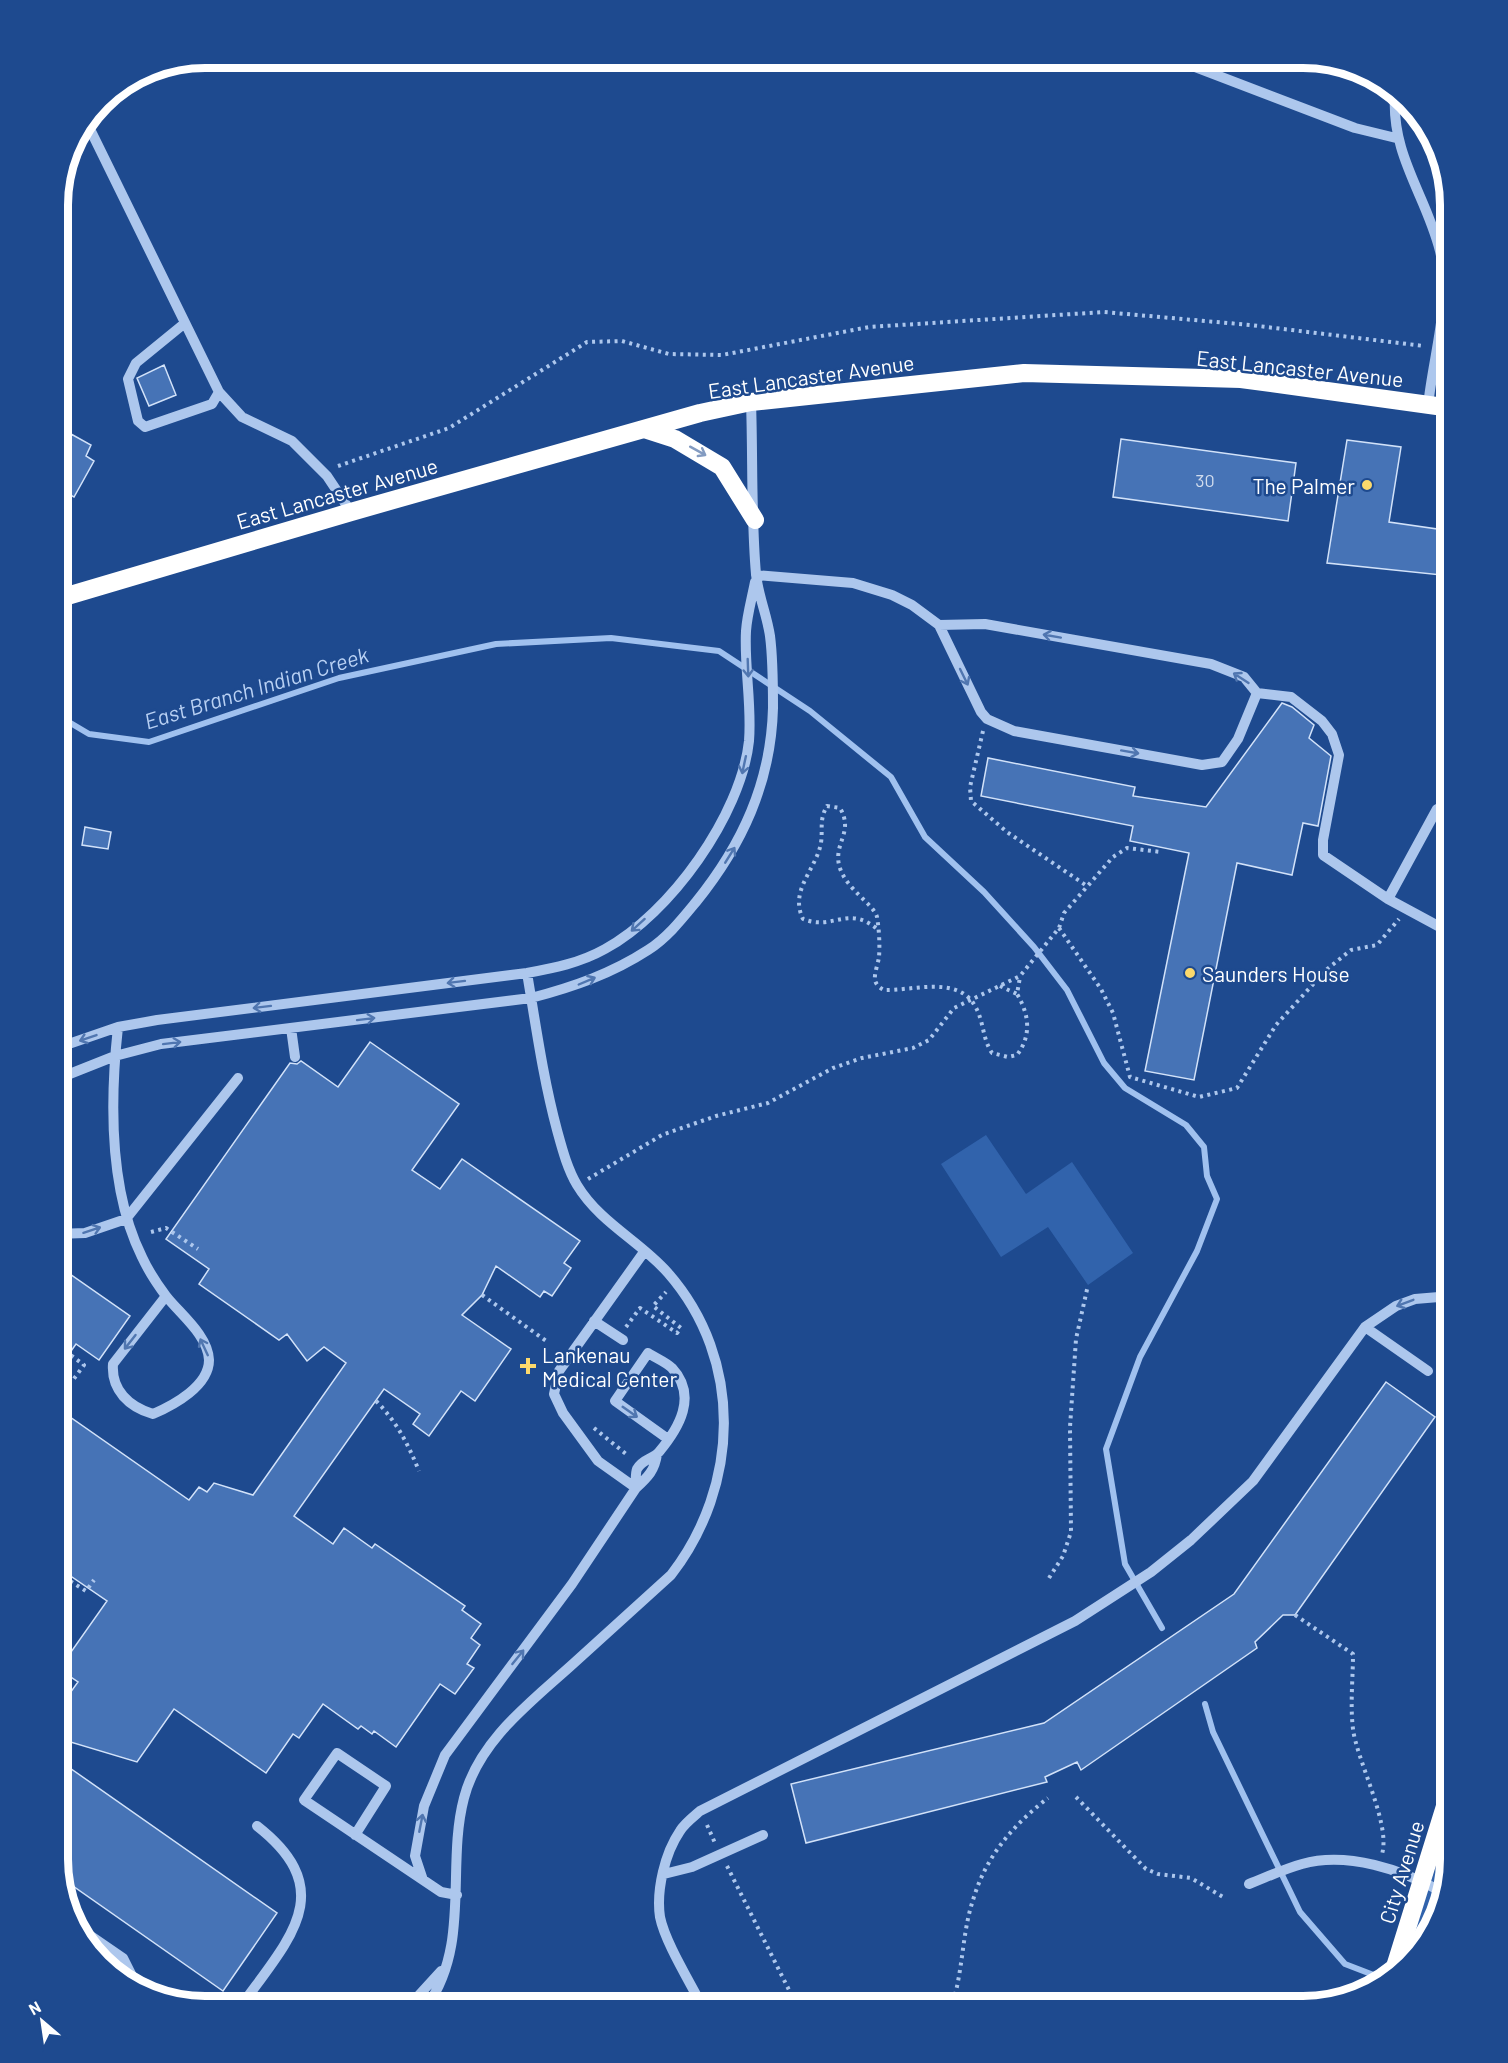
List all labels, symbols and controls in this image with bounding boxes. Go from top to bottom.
street label: East Lancaster Avenue [1195,345,1405,391]
street label: East Lancaster Avenue [706,349,916,403]
one-way arrow [688,446,706,457]
street label: East Lancaster Avenue [234,452,440,534]
house number: 30 [1195,469,1215,491]
place label: The Palmer [1252,473,1355,498]
marker: The Palmer [1360,478,1374,492]
one-way arrow [1042,630,1062,641]
water label: East Branch Indian Creek [141,640,372,733]
one-way arrow [742,658,753,678]
one-way arrow [959,668,971,686]
one-way arrow [1232,671,1249,684]
one-way arrow [1119,747,1139,758]
one-way arrow [737,755,749,774]
one-way arrow [723,846,736,863]
one-way arrow [631,918,646,932]
place label: Saunders House [1202,961,1350,986]
marker: Saunders House [1183,966,1197,980]
one-way arrow [578,975,596,987]
one-way arrow [446,977,466,988]
one-way arrow [253,1001,273,1012]
one-way arrow [355,1013,375,1024]
one-way arrow [79,1033,98,1044]
one-way arrow [162,1037,181,1048]
one-way arrow [82,1224,101,1235]
one-way arrow [1397,1298,1415,1309]
one-way arrow [124,1334,137,1350]
one-way arrow [197,1338,209,1356]
place label: Lankenau Medical Center [542,1342,677,1391]
marker: Lankenau Medical Center [519,1357,537,1375]
one-way arrow [622,1406,638,1418]
one-way arrow [511,1649,524,1665]
one-way arrow [416,1814,427,1833]
street label: City Avenue [1373,1817,1429,1927]
north arrow [12,1991,72,2051]
text: N [25,1997,44,2018]

